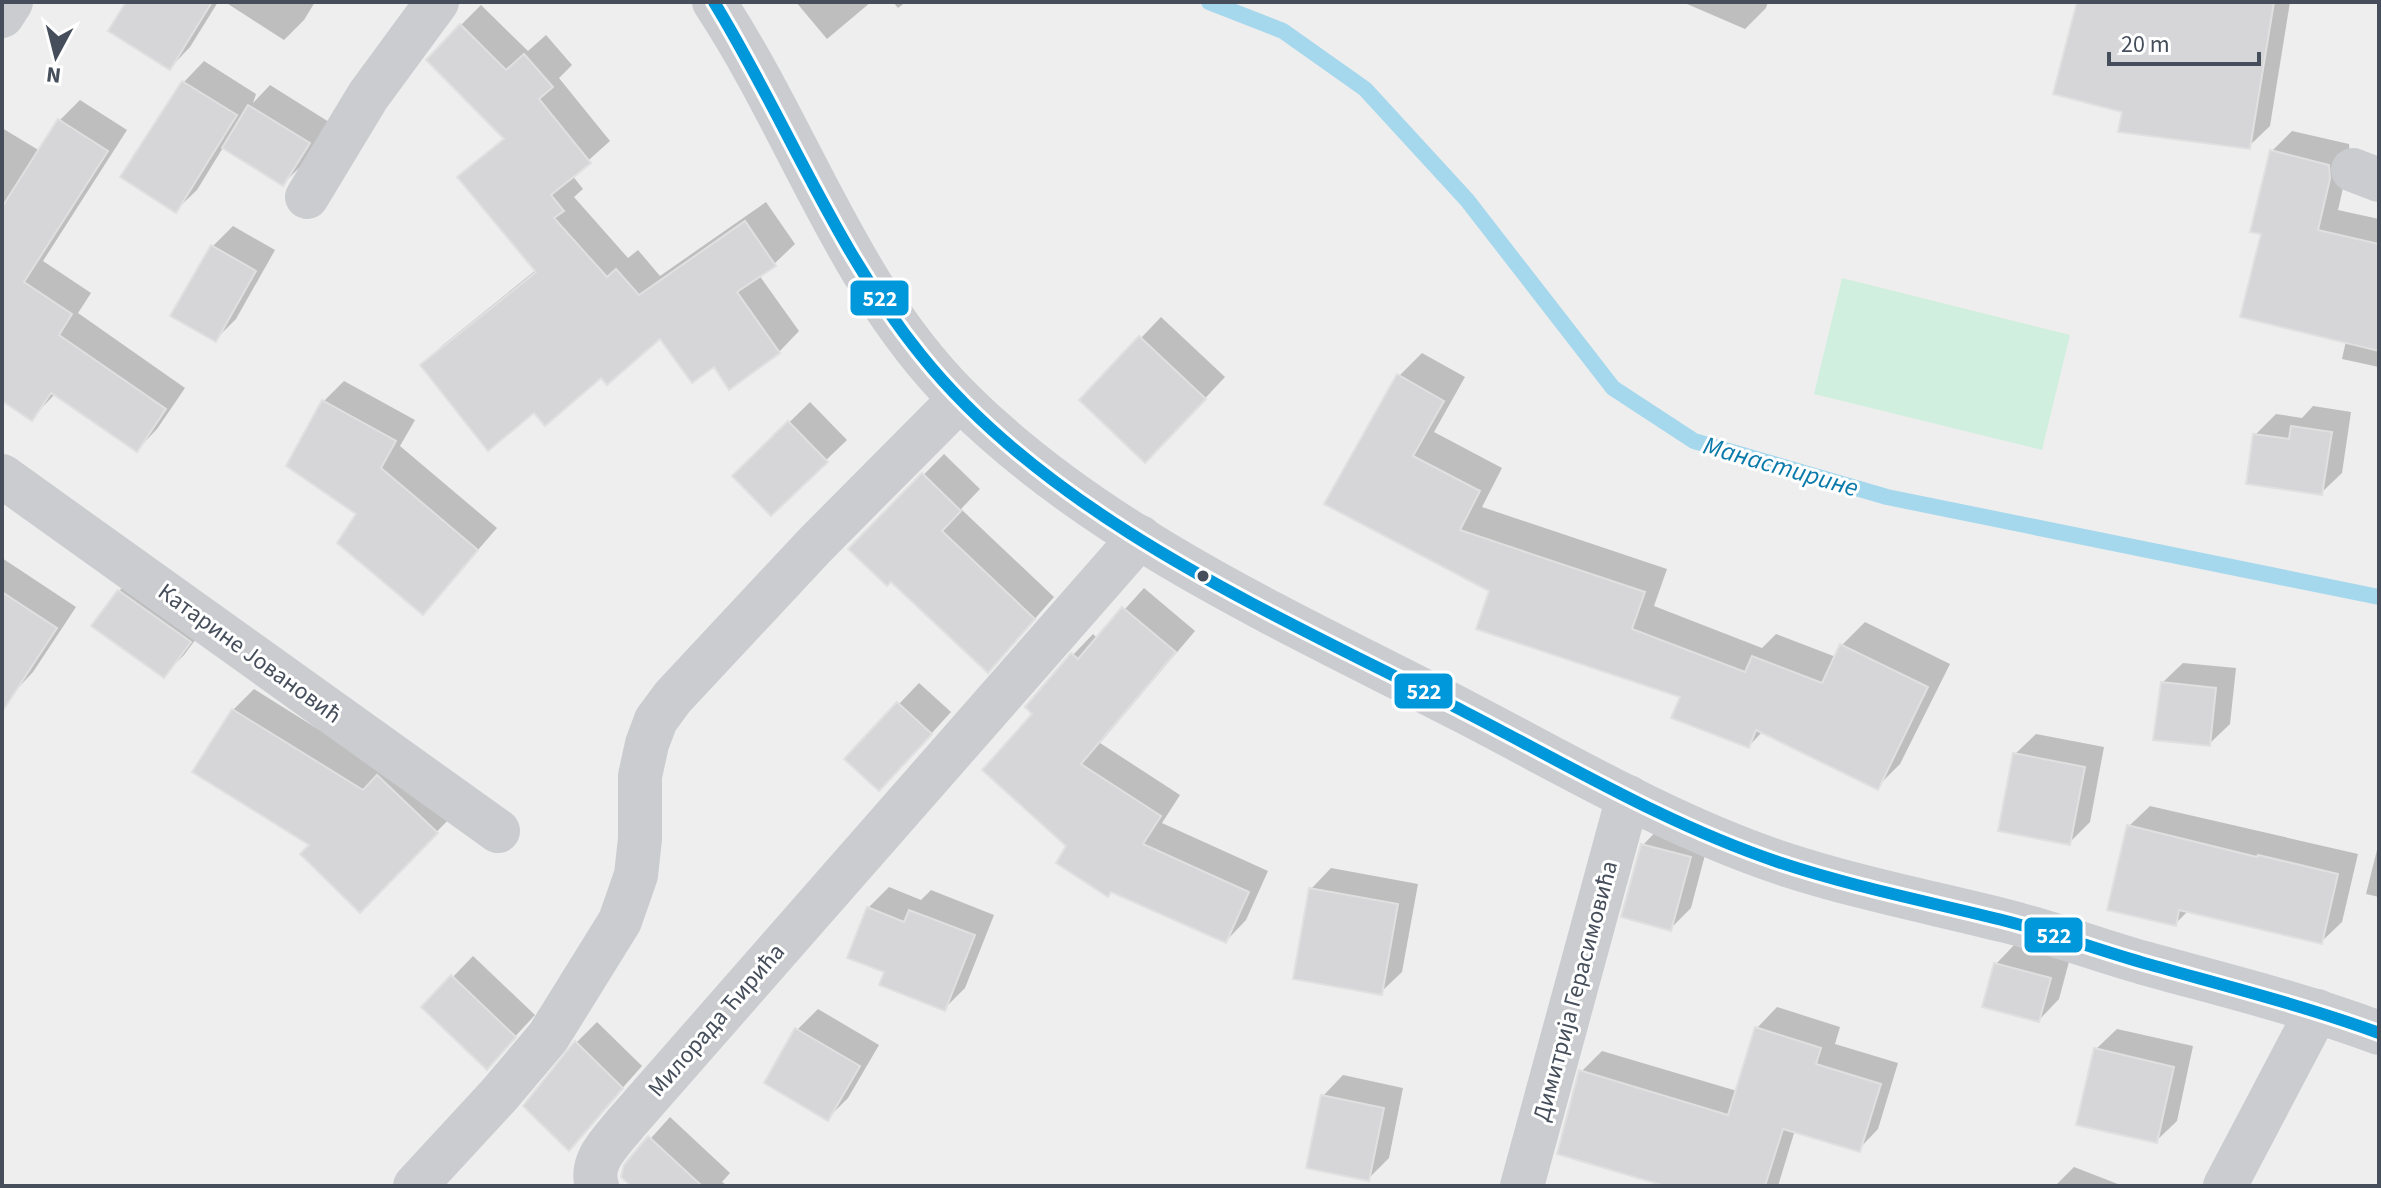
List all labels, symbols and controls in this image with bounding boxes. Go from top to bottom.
north arrow [16,16,96,96]
scale bar [2109,16,2259,66]
text: 20 m [2121,27,2170,62]
text: N [44,58,63,92]
line badge: 522 [849,279,910,317]
text: 522 [863,283,897,315]
water label: Манастирине [1699,427,1863,506]
unlabelled marker [1195,568,1211,584]
street label: Катарине Јовановић [151,575,349,732]
line badge: 522 [1393,672,1454,710]
text: 522 [1407,676,1441,708]
street label: Димитрија Герасимовића [1524,857,1627,1125]
line badge: 522 [2023,916,2084,954]
text: 522 [2037,920,2071,952]
street label: Милорада Ћирића [640,936,793,1105]

